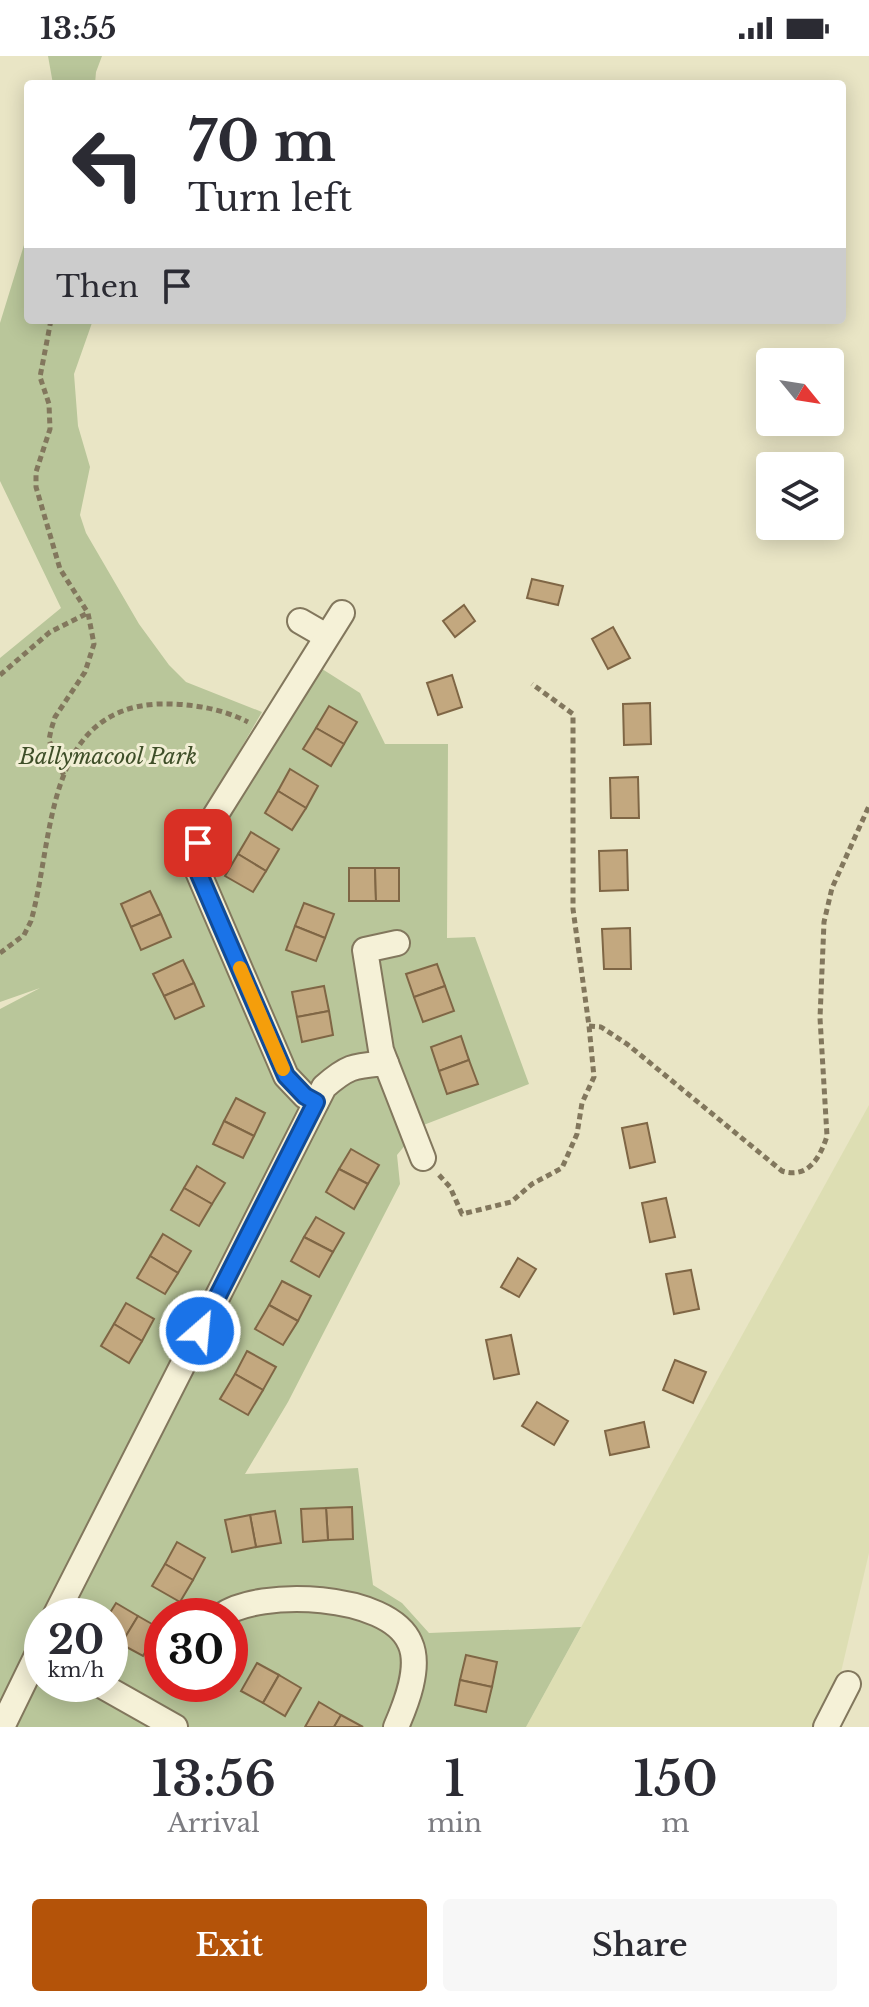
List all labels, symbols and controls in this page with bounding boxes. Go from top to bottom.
text: 13:55 [40,10,116,47]
text: 70 m [188,107,336,176]
icon: left [56,112,160,216]
text: Turn left [188,176,352,221]
icon: arrive [155,264,199,308]
text: Then [56,268,139,305]
north arrow [756,348,844,436]
map controls [756,348,844,540]
button: layers [756,452,844,540]
park label: Ballymacool Park [18,743,197,770]
pin [164,809,232,877]
icon: arrive [176,821,220,865]
position arrow [158,1289,242,1373]
speed limit sign: 30 [144,1598,248,1702]
text: 20 [48,1615,104,1665]
text: km/h [48,1658,104,1682]
text: 13:56 [151,1749,276,1809]
text: 1 [444,1749,465,1809]
text: 150 [633,1749,718,1809]
text: Arrival [168,1807,260,1839]
text: min [427,1807,482,1839]
text: m [661,1807,689,1839]
button: Exit [32,1899,427,1991]
button: Share [443,1899,837,1991]

